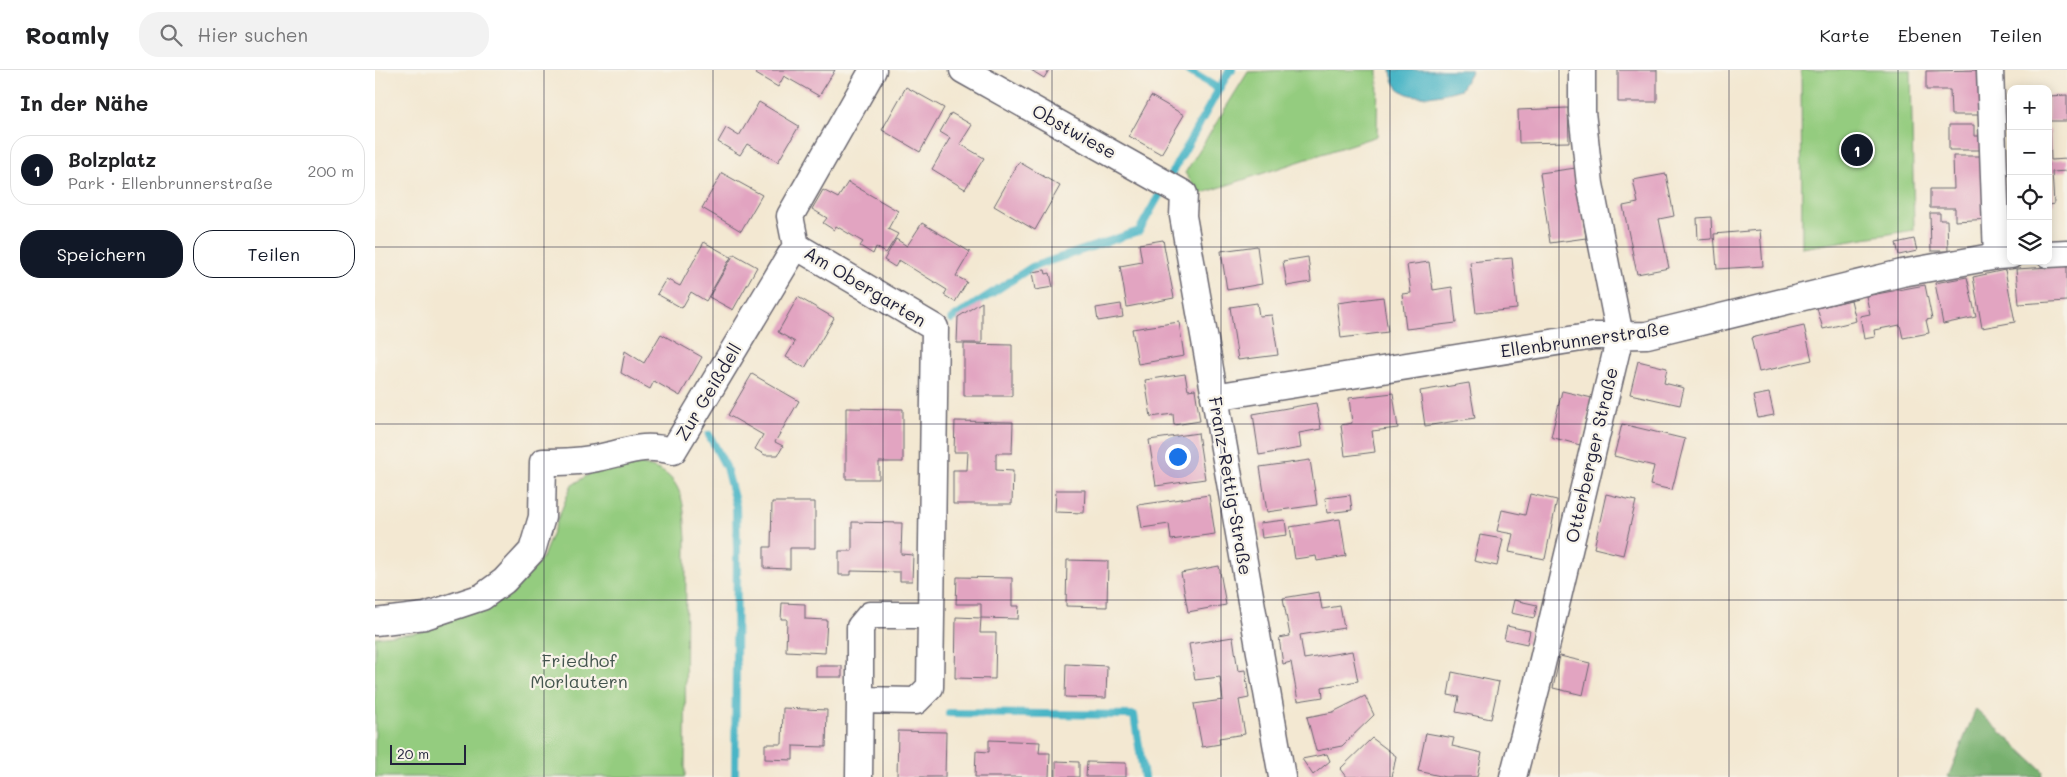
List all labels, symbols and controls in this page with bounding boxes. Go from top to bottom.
search box [139,12,489,57]
text: Roamly [25,19,109,50]
icon: search [157,21,185,49]
text: Hier suchen [197,22,308,47]
text: Karte [1819,23,1870,47]
text: Ebenen [1898,23,1962,47]
text: Teilen [1990,23,2042,47]
map controls [2007,85,2052,265]
button: + [2007,85,2052,130]
text: In der Nähe [20,89,148,116]
street label: Obstwiese [1028,98,1121,164]
button: − [2007,130,2052,175]
pin: 1 [1841,131,1873,169]
text: Bolzplatz [68,147,156,172]
text: 1 [33,160,41,181]
text: 200 m [307,160,354,181]
text: Park · Ellenbrunnerstraße [68,172,273,193]
button: locate [2007,175,2052,220]
button: layers [2007,220,2052,265]
button: Speichern [20,230,183,278]
button: Teilen [193,230,355,278]
street label: Am Obergarten [800,240,931,332]
street label: Ellenbrunnerstraße [1499,315,1671,363]
street label: Zur Geißdell [670,338,747,445]
street label: Otterberger Straße [1559,365,1623,545]
street label: Franz-Rettig-Straße [1203,395,1259,577]
your location [1165,444,1191,470]
park label: Friedhof Morlautern [530,648,628,693]
scale bar [390,742,466,765]
text: 20 m [397,744,429,763]

